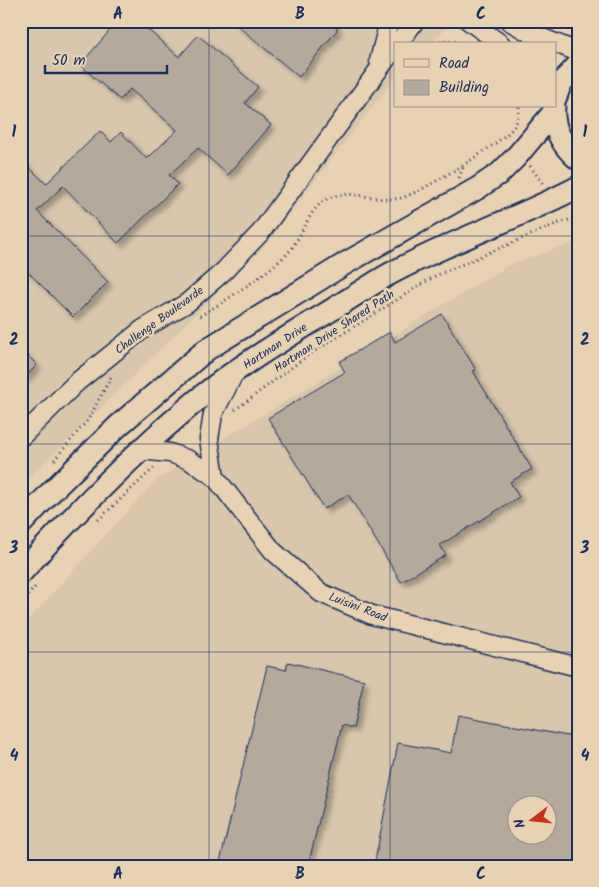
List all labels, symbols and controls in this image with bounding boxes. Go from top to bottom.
text: A [113,2,123,27]
text: B [295,2,305,27]
text: C [476,2,486,27]
scale bar [45,42,168,74]
legend [394,42,556,108]
text: 50 m [52,49,86,73]
text: Road [439,52,470,76]
text: Building [439,76,489,100]
text: 1 [12,120,17,145]
text: 1 [583,120,588,145]
street label: Challenge Boulevarde [111,281,208,359]
street label: Hartman Drive Shared Path [271,287,397,375]
street label: Hartman Drive [240,320,310,372]
text: 2 [9,328,19,353]
text: 2 [580,328,590,353]
text: 3 [9,536,19,561]
text: 3 [580,536,590,561]
street label: Luisini Road [326,588,391,628]
text: 4 [10,744,19,769]
text: 4 [581,744,590,769]
north arrow [506,794,556,844]
text: N [509,816,532,831]
text: A [113,862,123,887]
text: B [295,862,305,887]
text: C [476,862,486,887]

